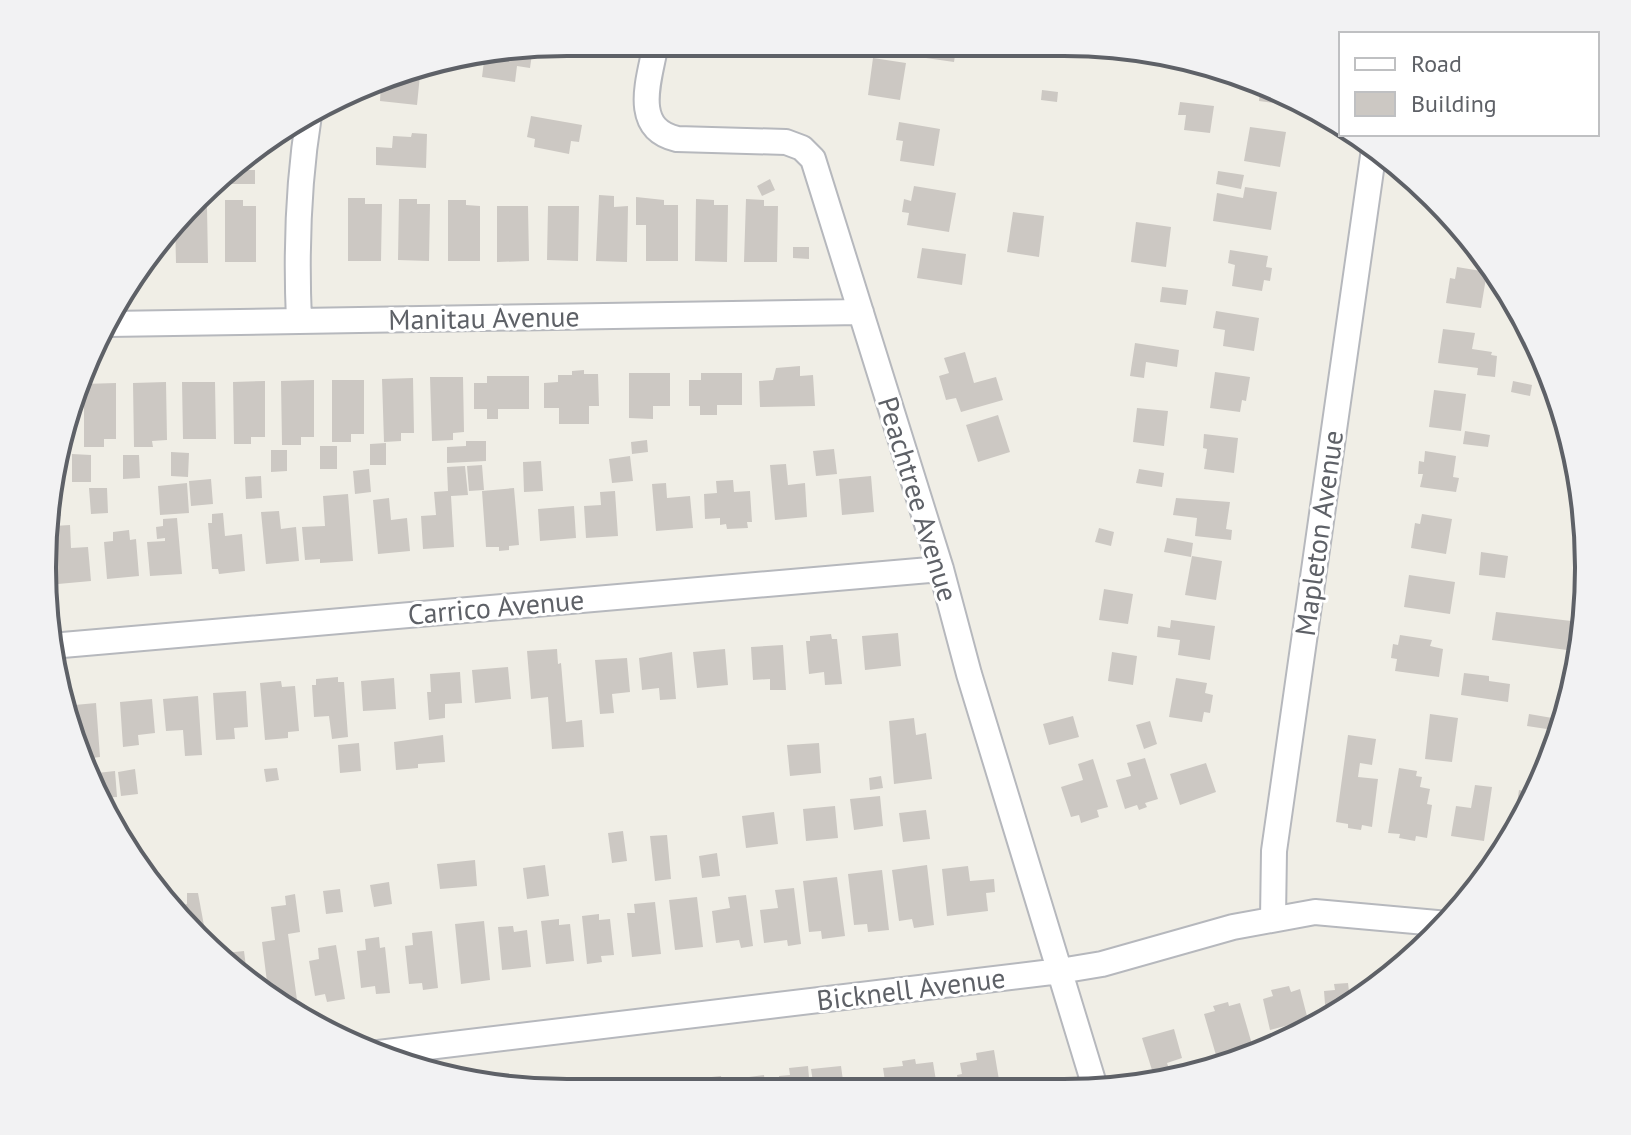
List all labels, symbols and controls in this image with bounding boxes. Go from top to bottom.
legend [1339,32,1599,136]
text: Road [1411,48,1462,79]
text: Building [1411,88,1497,119]
street label: Manitau Avenue [388,297,580,338]
street label: Peachtree Avenue [870,392,967,606]
street label: Mapleton Avenue [1286,428,1351,638]
street label: Carrico Avenue [406,580,586,633]
street label: Bicknell Avenue [814,959,1007,1018]

